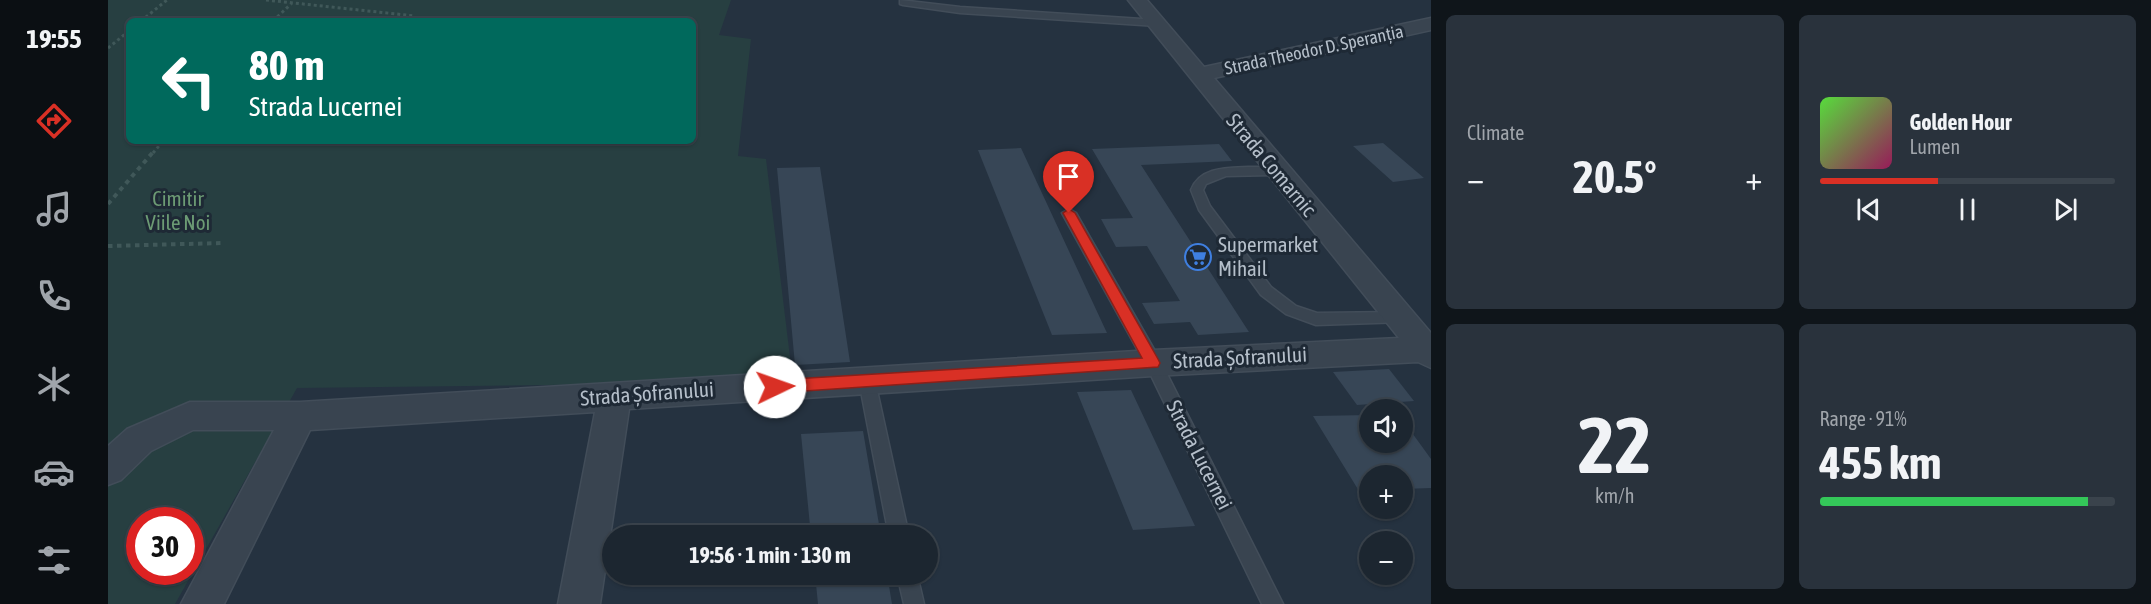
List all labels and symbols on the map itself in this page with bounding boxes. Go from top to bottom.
street label: Strada Theodor D. Speranția [1222,20,1405,79]
street label: Strada Comarnic [1222,108,1322,221]
pin [1043,151,1094,213]
park label: Cimitir Viile Noi [146,186,210,234]
place label: Supermarket Mihail [1218,232,1318,280]
supermarket icon: Supermarket Mihail [1183,242,1213,272]
street label: Strada Șofranului [1172,342,1307,372]
position arrow [743,355,807,419]
street label: Strada Șofranului [579,376,715,410]
street label: Strada Lucernei [1162,396,1238,513]
speed limit sign: 30 [126,507,204,585]

